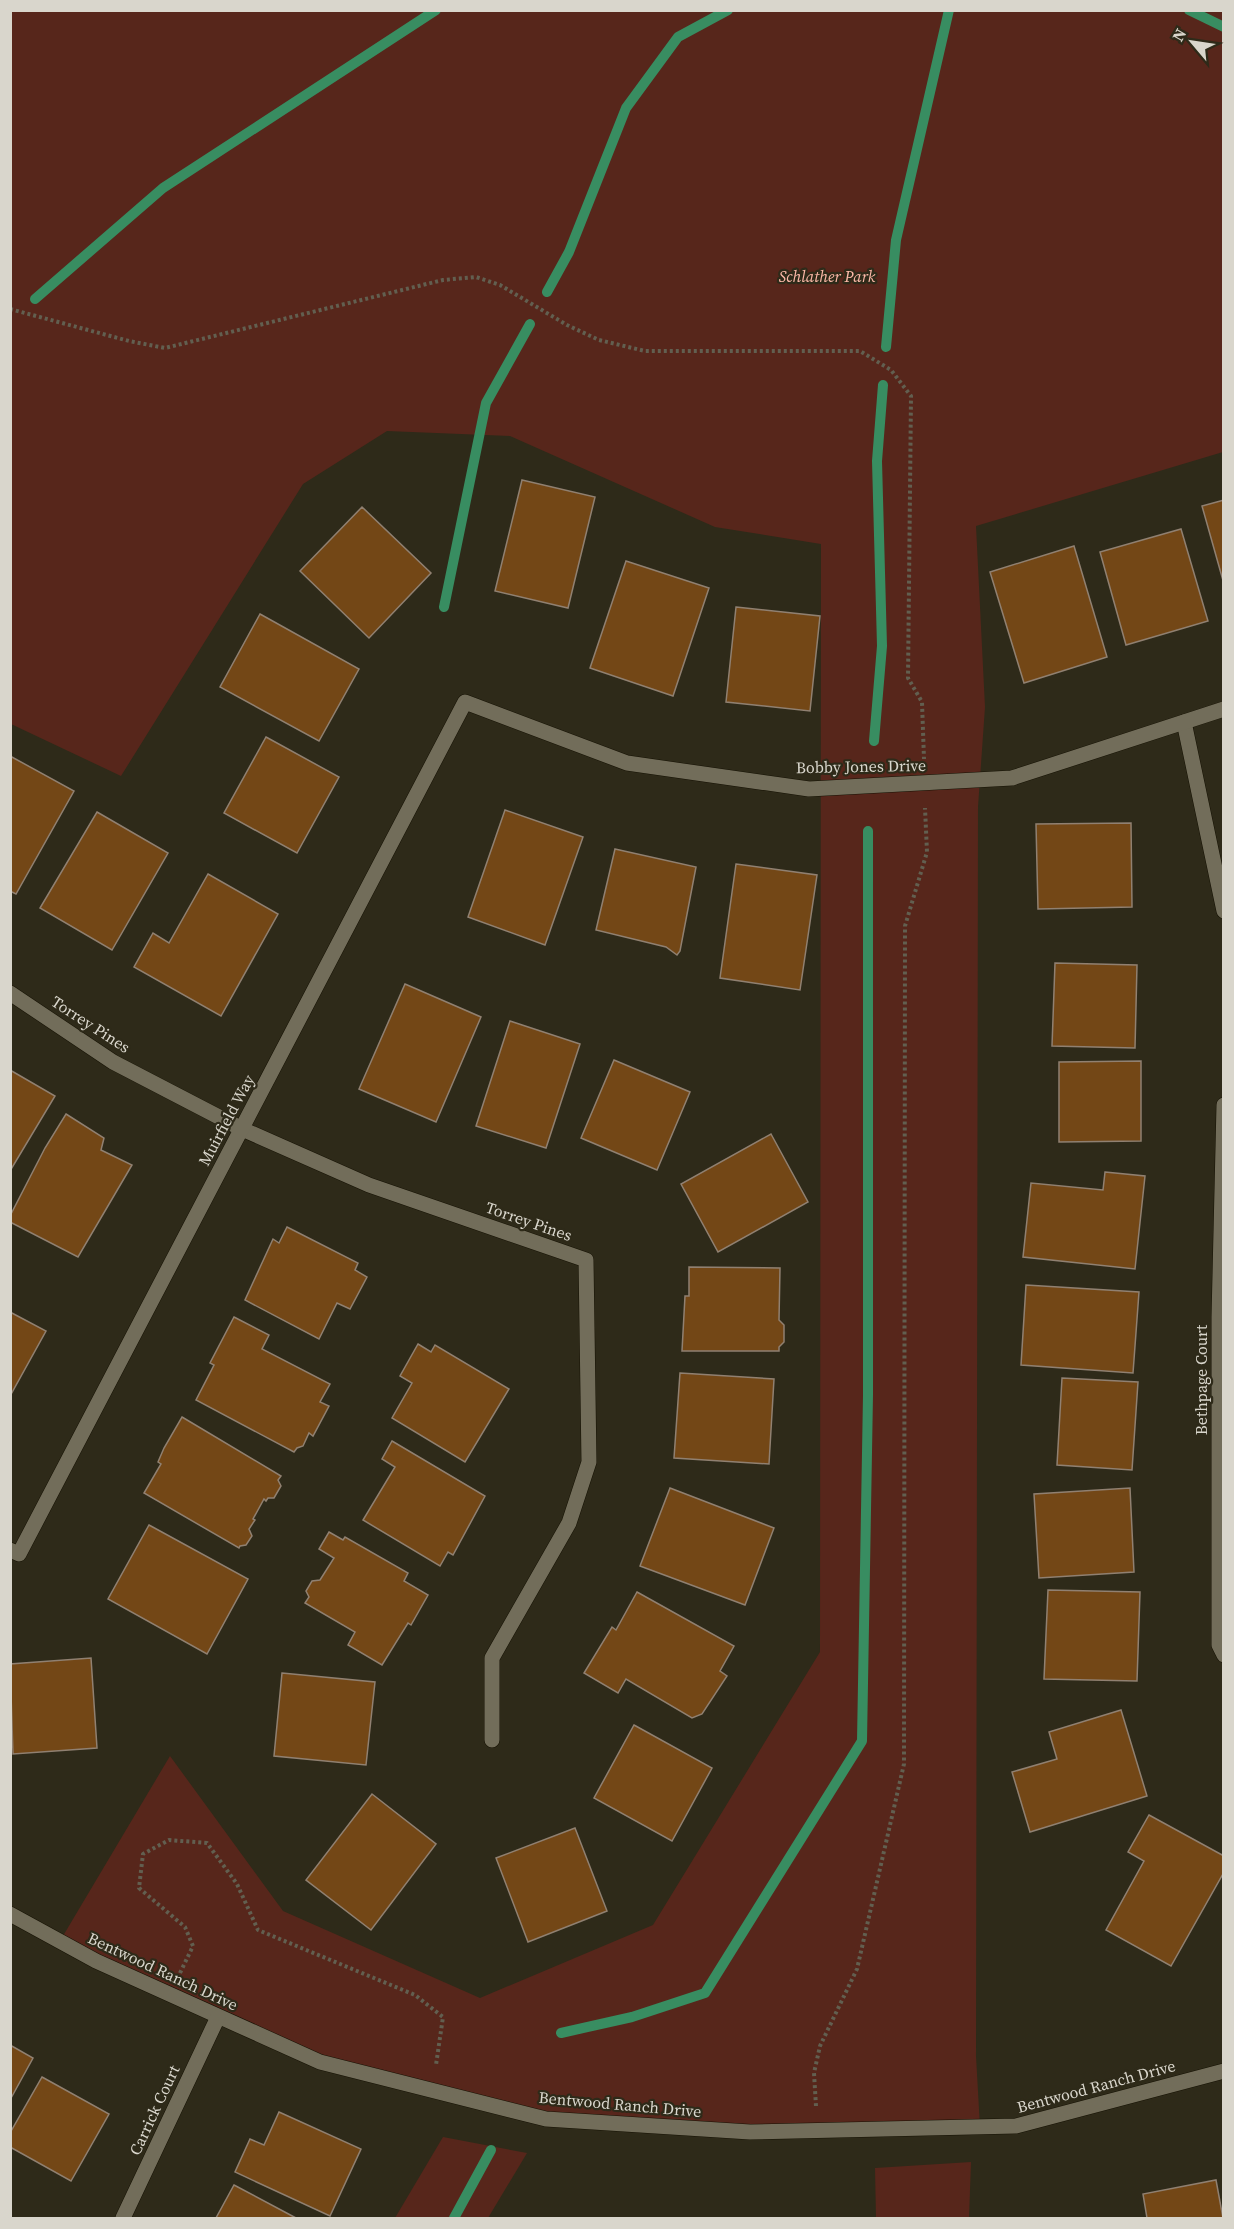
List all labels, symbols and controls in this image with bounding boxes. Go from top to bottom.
north arrow [1162,12,1222,72]
text: N [1166,24,1191,45]
park label: Schlather Park [779,265,876,287]
street label: Bobby Jones Drive [796,754,926,778]
street label: Torrey Pines [47,990,135,1058]
street label: Muirfield Way [193,1070,260,1169]
street label: Torrey Pines [483,1196,575,1246]
street label: Bethpage Court [1190,1324,1212,1435]
street label: Bentwood Ranch Drive [84,1927,242,2015]
street label: Bentwood Ranch Drive [1014,2054,1178,2118]
street label: Carrick Court [124,2061,185,2159]
street label: Bentwood Ranch Drive [538,2086,702,2122]

